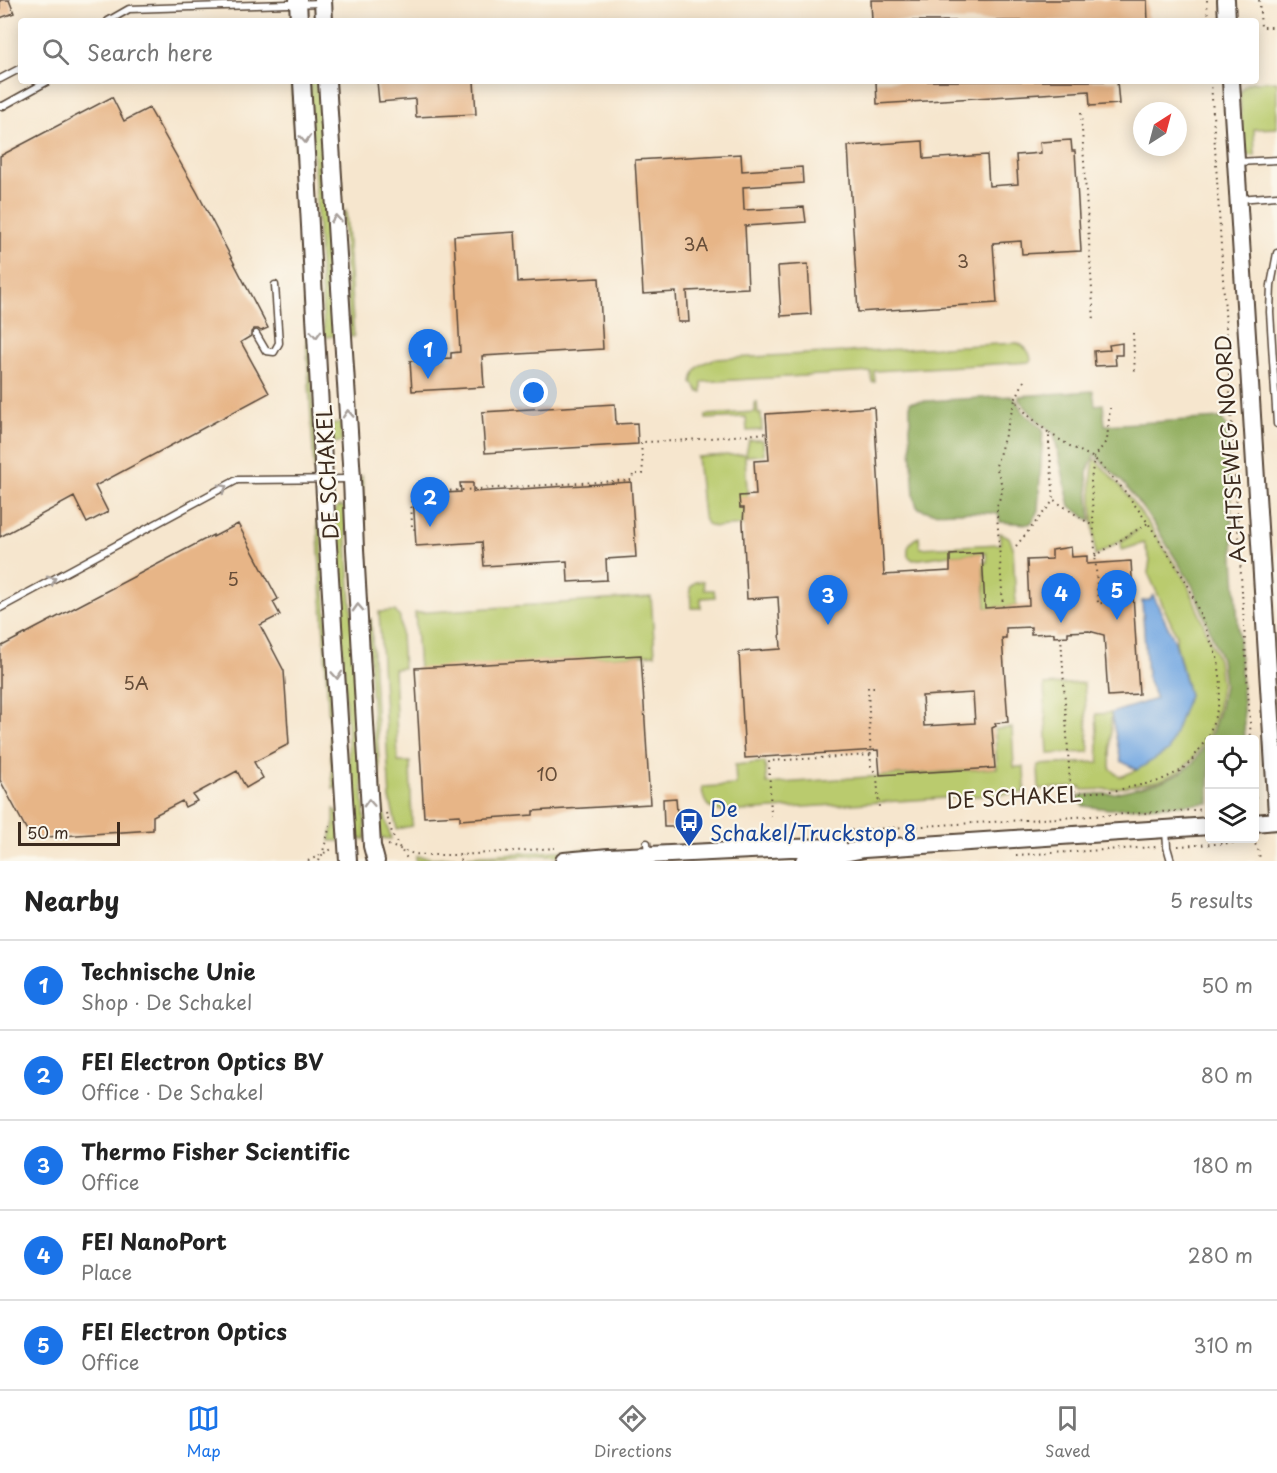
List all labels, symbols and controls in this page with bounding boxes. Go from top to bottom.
search box [18,18,1259,84]
icon: search [39,35,72,68]
text: Search here [87,35,213,68]
north arrow [1133,102,1187,156]
one-way arrow [298,135,311,144]
one-way arrow [330,215,343,224]
house number: 3A [684,230,708,257]
house number: 3 [957,247,969,274]
one-way arrow [310,330,323,339]
pin: 1 [408,330,448,379]
street label: ACHTSEWEG NOORD [1205,334,1253,564]
your location [519,378,548,407]
street label: DE SCHAKEL [306,404,346,540]
one-way arrow [342,409,355,418]
pin: 2 [410,478,450,527]
one-way arrow [217,484,228,495]
house number: 5 [227,565,239,592]
pin: 5 [1098,570,1136,620]
pin: 4 [1042,574,1080,623]
one-way arrow [45,576,56,587]
pin: 3 [808,576,848,625]
one-way arrow [352,604,365,613]
house number: 5A [123,669,149,696]
one-way arrow [331,671,344,680]
map controls [1205,735,1259,843]
button: locate [1205,735,1259,789]
house number: 10 [536,760,558,787]
street label: DE SCHAKEL [946,776,1082,816]
button: layers [1205,789,1259,843]
place label: De Schakel/Truckstop 8 [710,792,917,848]
one-way arrow [363,799,376,808]
bus stop icon: De Schakel/Truckstop 8 [673,806,705,848]
scale bar [18,819,120,846]
text: 50 m [27,820,68,844]
text: Nearby [24,881,119,920]
text: 5 results [1170,885,1253,915]
text: Technische Unie [81,954,256,987]
text: 1 [39,970,48,1000]
text: 50 m [1201,970,1253,1000]
text: Shop · De Schakel [81,987,252,1017]
text: FEI Electron Optics BV [81,1044,323,1077]
text: 2 [36,1060,51,1090]
text: 80 m [1201,1060,1253,1090]
text: Office · De Schakel [81,1077,264,1107]
text: Thermo Fisher Scientific [81,1134,350,1167]
text: 3 [37,1150,50,1180]
text: 180 m [1193,1150,1253,1180]
text: Office [81,1167,139,1197]
text: FEI NanoPort [81,1224,227,1257]
text: 4 [37,1240,50,1270]
text: 280 m [1188,1240,1253,1270]
text: Place [81,1257,132,1287]
text: FEI Electron Optics [81,1314,287,1347]
text: 5 [37,1330,50,1360]
text: 310 m [1193,1330,1253,1360]
text: Office [81,1347,139,1377]
tab: Map [187,1402,221,1462]
tab: Directions [594,1402,672,1462]
tab: Saved [1045,1402,1090,1462]

